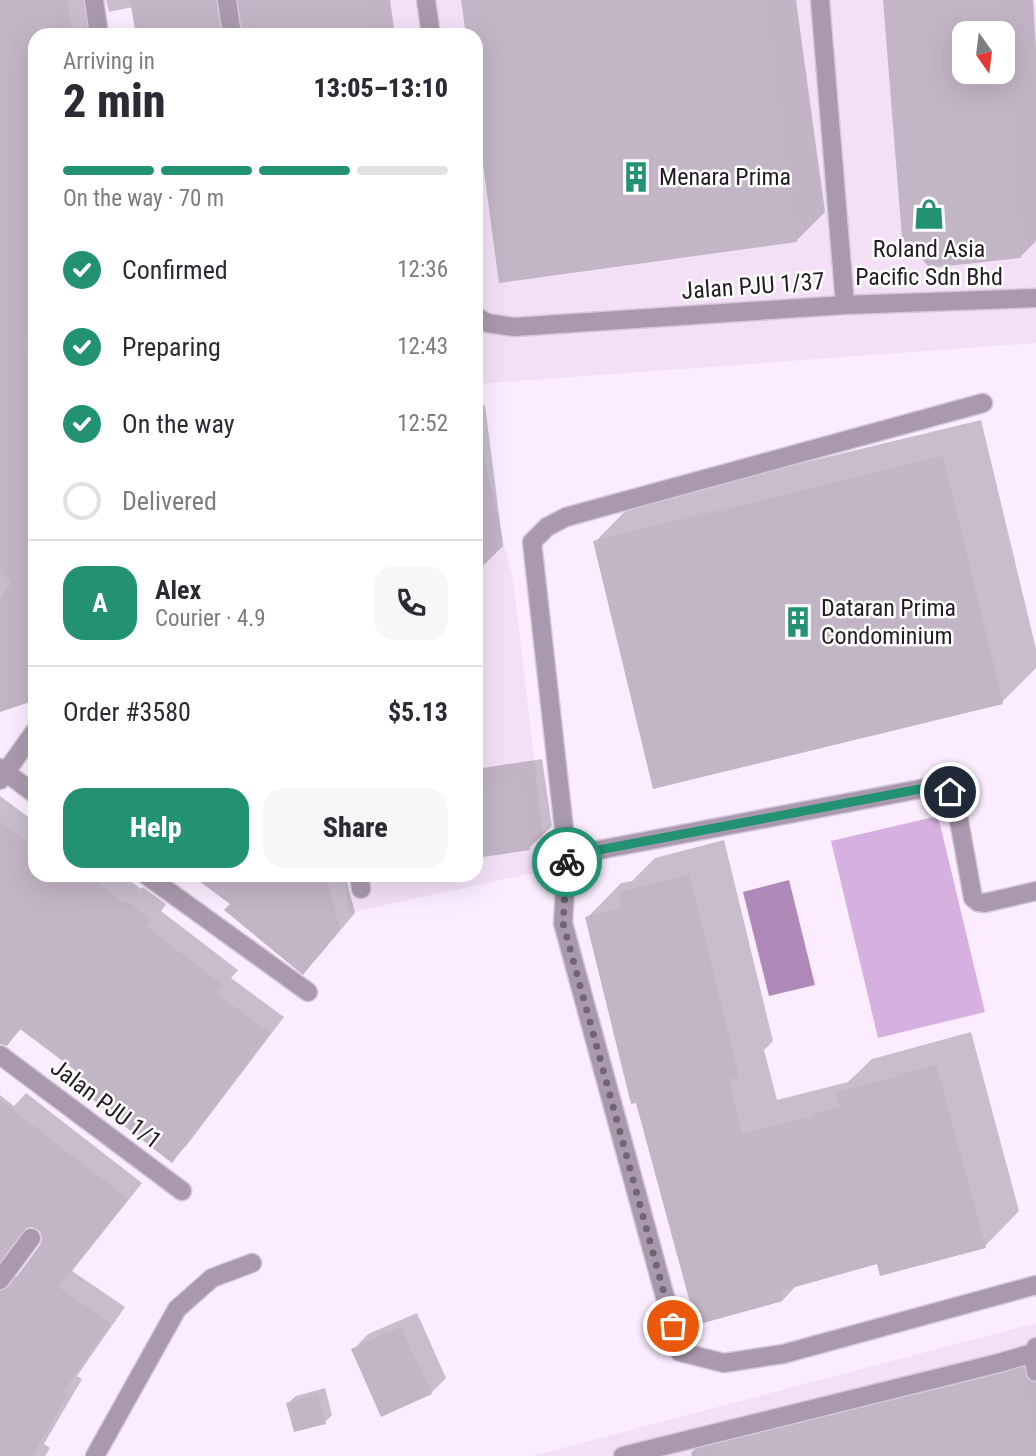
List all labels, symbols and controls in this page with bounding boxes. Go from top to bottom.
north arrow [952,21,1015,84]
map controls [952,21,1015,84]
text: Arriving in [63,48,155,75]
text: 13:05–13:10 [314,73,448,103]
text: 2 min [63,74,166,128]
building icon: Menara Prima [619,160,653,194]
place label: Menara Prima [659,163,791,191]
text: On the way · 70 m [63,185,224,212]
shop icon: Roland Asia Pacific Sdn Bhd [912,197,946,231]
place label: Roland Asia Pacific Sdn Bhd [855,235,1003,291]
icon: check [63,251,101,289]
text: Confirmed [122,255,228,285]
text: 12:36 [397,256,448,283]
street label: Jalan PJU 1/37 [681,267,825,305]
icon: check [63,328,101,366]
text: Preparing [122,332,221,362]
text: 12:43 [397,333,448,360]
icon: check [63,405,101,443]
text: On the way [122,409,235,439]
text: 12:52 [397,410,448,437]
text: Delivered [122,486,217,516]
button: phone [374,566,448,640]
text: Alex [155,575,201,605]
text: A [92,588,108,618]
place label: Dataran Prima Condominium [821,594,956,650]
text: Courier · 4.9 [155,605,266,632]
building icon: Dataran Prima Condominium [781,605,815,639]
text: Order #3580 [63,697,191,727]
text: $5.13 [388,697,448,727]
pin [920,762,980,822]
icon: home [931,773,969,811]
button: Help [63,788,249,868]
button: Share [263,788,448,868]
courier [532,827,602,897]
icon: bike [548,843,586,881]
street label: Jalan PJU 1/1 [45,1053,167,1155]
pin [643,1296,703,1356]
icon: bag [654,1307,692,1345]

